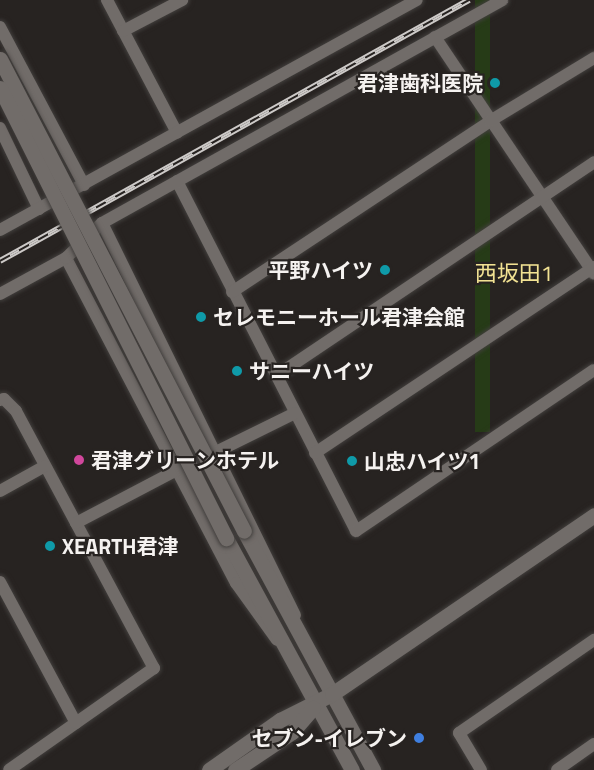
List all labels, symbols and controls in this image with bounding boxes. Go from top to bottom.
place label: 君津歯科医院 [357,70,483,96]
marker: 君津歯科医院 [488,76,502,90]
place label: 平野ハイツ [268,257,373,283]
district label: 西坂田1 [475,261,553,287]
marker: 平野ハイツ [378,263,392,277]
place label: セレモニーホール君津会館 [213,304,465,330]
marker: セレモニーホール君津会館 [194,310,208,324]
place label: サニーハイツ [249,358,375,384]
marker: サニーハイツ [230,364,244,378]
place label: 君津グリーンホテル [91,447,280,473]
place label: 山忠ハイツ1 [364,448,481,474]
marker: 君津グリーンホテル [72,453,86,467]
marker: 山忠ハイツ1 [345,454,359,468]
place label: XEARTH君津 [62,533,179,559]
marker: XEARTH君津 [43,539,57,553]
place label: セブン-イレブン [251,725,407,751]
marker: セブン-イレブン [412,731,426,745]

